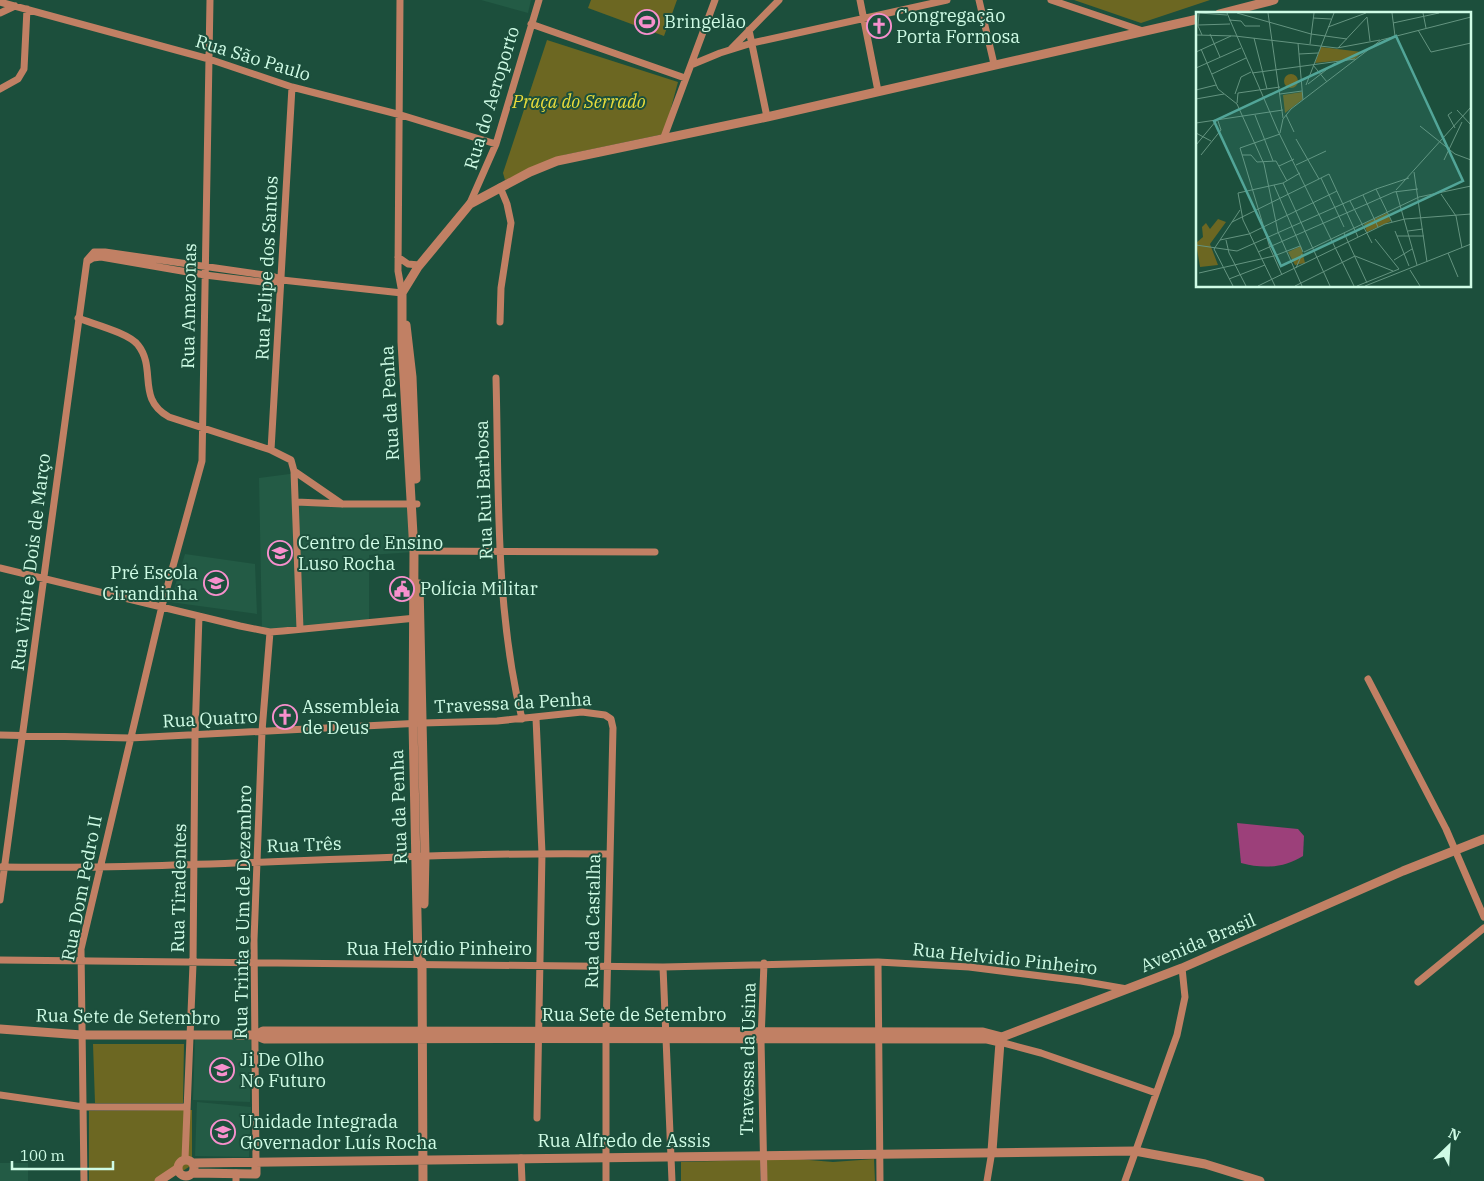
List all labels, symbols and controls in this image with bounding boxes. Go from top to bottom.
place label: Congregação Porta Formosa [896,4,1020,48]
sports icon: Bringelão [634,9,660,35]
place label: Bringelão [664,10,746,33]
inset map [1196,12,1472,288]
church icon: Congregação Porta Formosa [866,13,892,39]
street label: Rua do Aeroporto [459,23,524,172]
street label: Rua São Paulo [193,29,314,86]
park label: Praça do Serrado [511,90,646,113]
street label: Rua Felipe dos Santos [250,175,283,361]
street label: Rua Amazonas [176,243,201,369]
street label: Rua da Penha [375,345,404,461]
street label: Rua Rui Barbosa [470,420,497,560]
street label: Rua Vinte e Dois de Março [6,452,55,672]
place label: Centro de Ensino Luso Rocha [298,531,443,575]
school or university icon: Centro de Ensino Luso Rocha [267,540,293,566]
place label: Pré Escola Cirandinha [102,561,198,605]
school or university icon: Pré Escola Cirandinha [203,570,229,596]
public building icon: Polícia Militar [389,576,415,602]
place label: Polícia Militar [420,577,538,600]
street label: Travessa da Penha [434,687,592,718]
place label: Assembleia de Deus [302,695,400,739]
church icon: Assembleia de Deus [272,704,298,730]
street label: Rua Quatro [162,705,258,732]
street label: Rua da Penha [385,749,412,865]
street label: Rua Trinta e Um de Dezembro [229,785,256,1039]
street label: Rua Dom Pedro II [56,813,107,963]
street label: Rua Tiradentes [166,823,191,953]
street label: Rua Três [266,832,342,857]
street label: Rua da Castalha [580,853,605,989]
street label: Avenida Brasil [1137,908,1259,977]
street label: Rua Helvídio Pinheiro [346,937,532,960]
street label: Rua Helvidio Pinheiro [912,937,1099,980]
street label: Travessa da Usina [735,982,760,1136]
street label: Rua Sete de Setembro [36,1003,221,1030]
street label: Rua Sete de Setembro [542,1003,726,1026]
place label: Ji De Olho No Futuro [240,1048,326,1092]
school or university icon: Ji De Olho No Futuro [209,1057,235,1083]
place label: Unidade Integrada Governador Luís Rocha [240,1110,438,1154]
school or university icon: Unidade Integrada Governador Luís Rocha [210,1119,236,1145]
north arrow [1424,1121,1474,1171]
text: N [1446,1124,1463,1145]
street label: Rua Alfredo de Assis [538,1129,710,1152]
scale bar [12,1138,114,1170]
text: 100 m [20,1146,65,1165]

